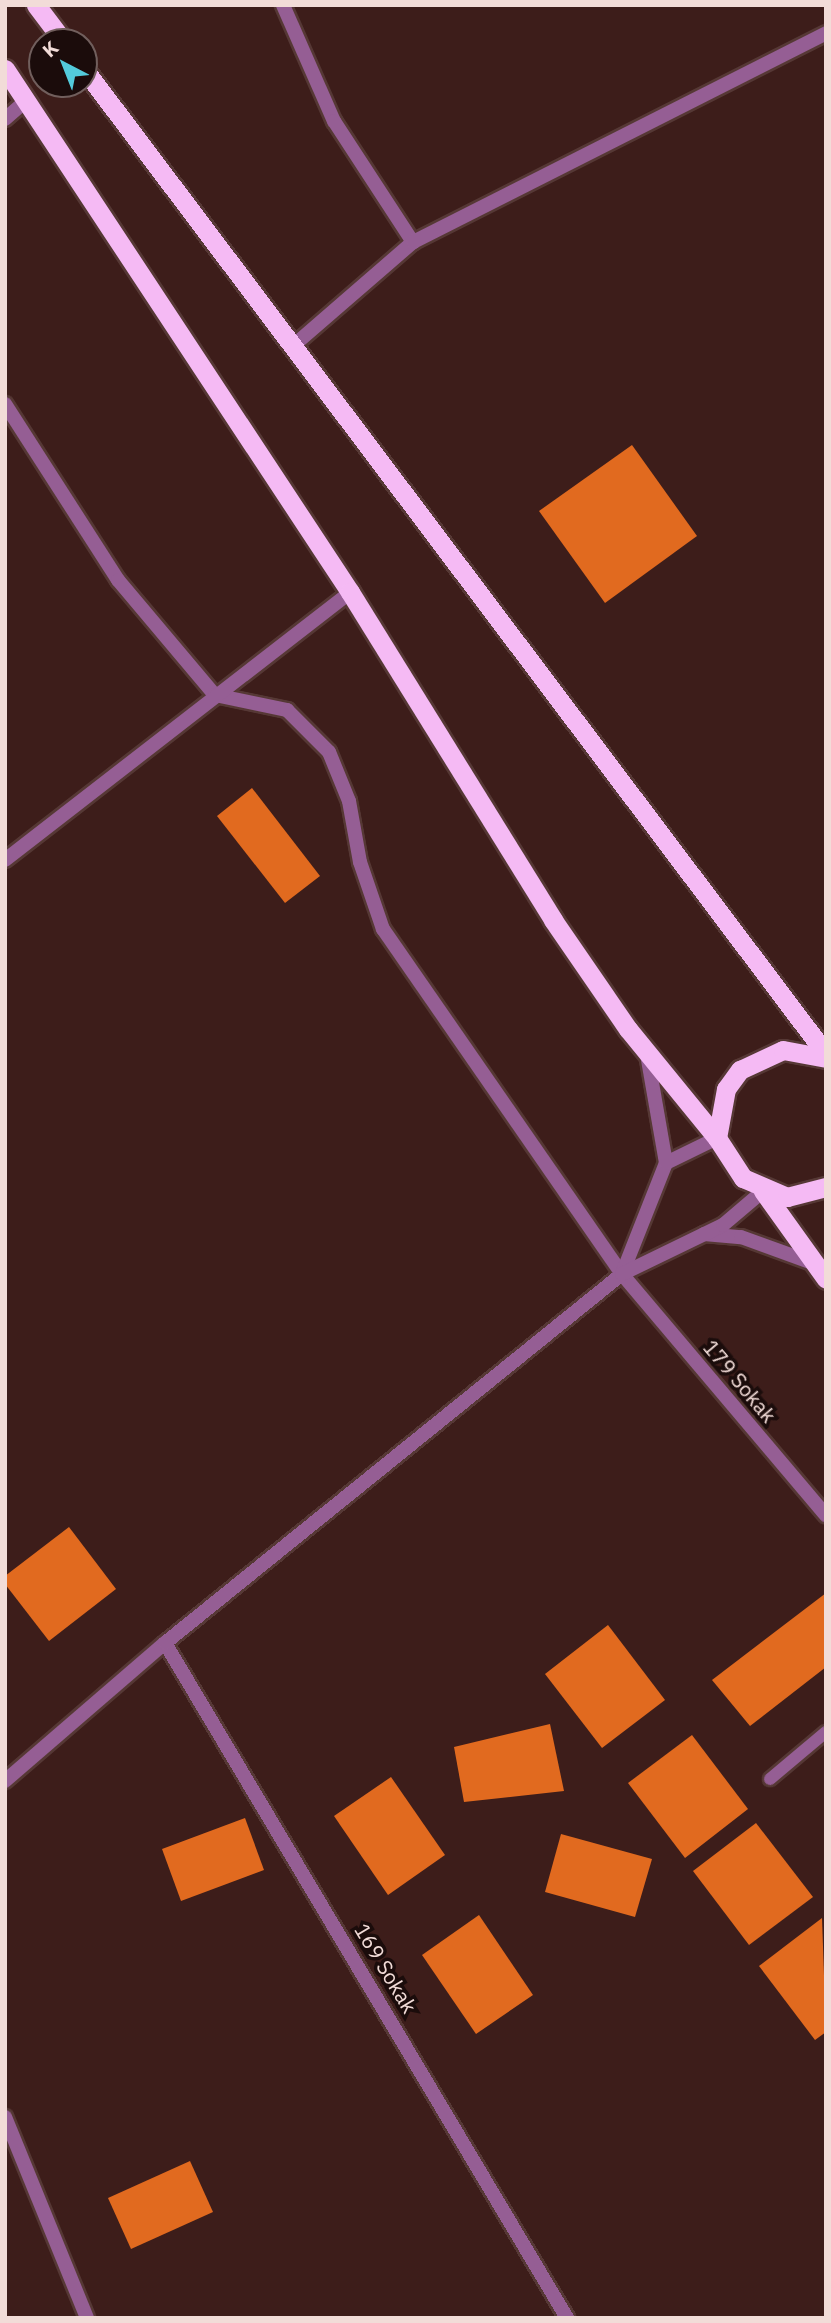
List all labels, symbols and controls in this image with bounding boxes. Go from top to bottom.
north arrow [28,28,98,98]
text: K [37,36,63,62]
street label: 179 Sokak [698,1335,782,1427]
street label: 169 Sokak [349,1919,423,2017]

